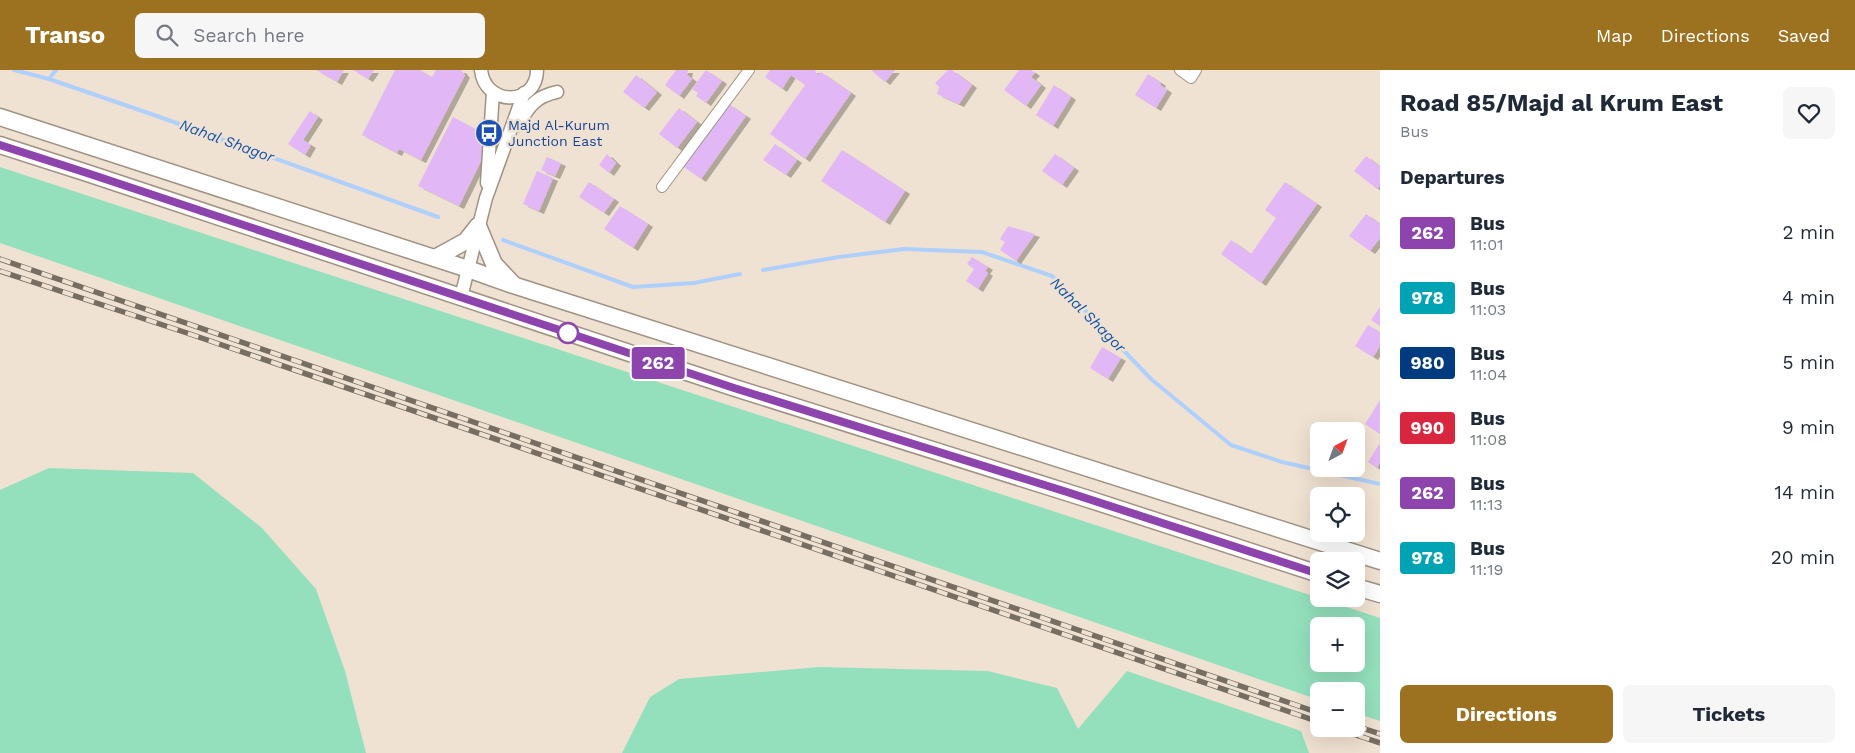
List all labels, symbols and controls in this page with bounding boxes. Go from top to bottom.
search box [135,13,485,58]
text: Transo [25,21,105,49]
icon: search [153,21,181,49]
text: Search here [193,24,305,47]
text: Map [1596,25,1633,46]
text: Directions [1661,25,1750,46]
text: Saved [1778,25,1830,46]
button: heart [1783,87,1835,139]
text: Road 85/Majd al Krum East [1400,89,1723,117]
water label: Nahal Shagor [177,116,278,167]
place label: Majd Al-Kurum Junction East [508,117,610,149]
bus stop icon: Majd Al-Kurum Junction East [474,118,504,148]
text: Bus [1400,122,1429,141]
text: Departures [1400,166,1505,189]
text: Bus [1470,212,1505,235]
text: 2 min [1783,221,1835,244]
text: 262 [1411,222,1444,243]
text: 11:01 [1470,235,1503,254]
water label: Nahal Shagor [1047,274,1130,357]
text: Bus [1470,277,1505,300]
text: 4 min [1782,286,1835,309]
text: 978 [1411,287,1444,308]
text: 11:03 [1470,300,1506,319]
unlabelled marker [557,322,579,344]
text: Bus [1470,342,1505,365]
line badge: 262 [629,347,687,379]
text: 5 min [1783,351,1835,374]
text: 262 [642,352,674,373]
text: 980 [1411,352,1444,373]
text: 11:04 [1470,365,1507,384]
text: Bus [1470,407,1505,430]
text: 9 min [1782,416,1835,439]
text: 990 [1411,417,1444,438]
north arrow [1310,422,1365,478]
map controls [1310,422,1365,737]
text: 11:08 [1470,430,1507,449]
text: Bus [1470,472,1505,495]
text: 14 min [1775,481,1835,504]
text: 262 [1411,482,1444,503]
button: locate [1310,487,1365,542]
text: 11:13 [1470,495,1503,514]
text: Bus [1470,537,1505,560]
text: 20 min [1771,546,1835,569]
text: 978 [1411,547,1444,568]
button: layers [1310,552,1365,607]
text: 11:19 [1470,560,1503,579]
button: + [1310,617,1365,672]
button: − [1310,682,1365,737]
button: Directions [1400,685,1613,743]
button: Tickets [1623,685,1835,743]

